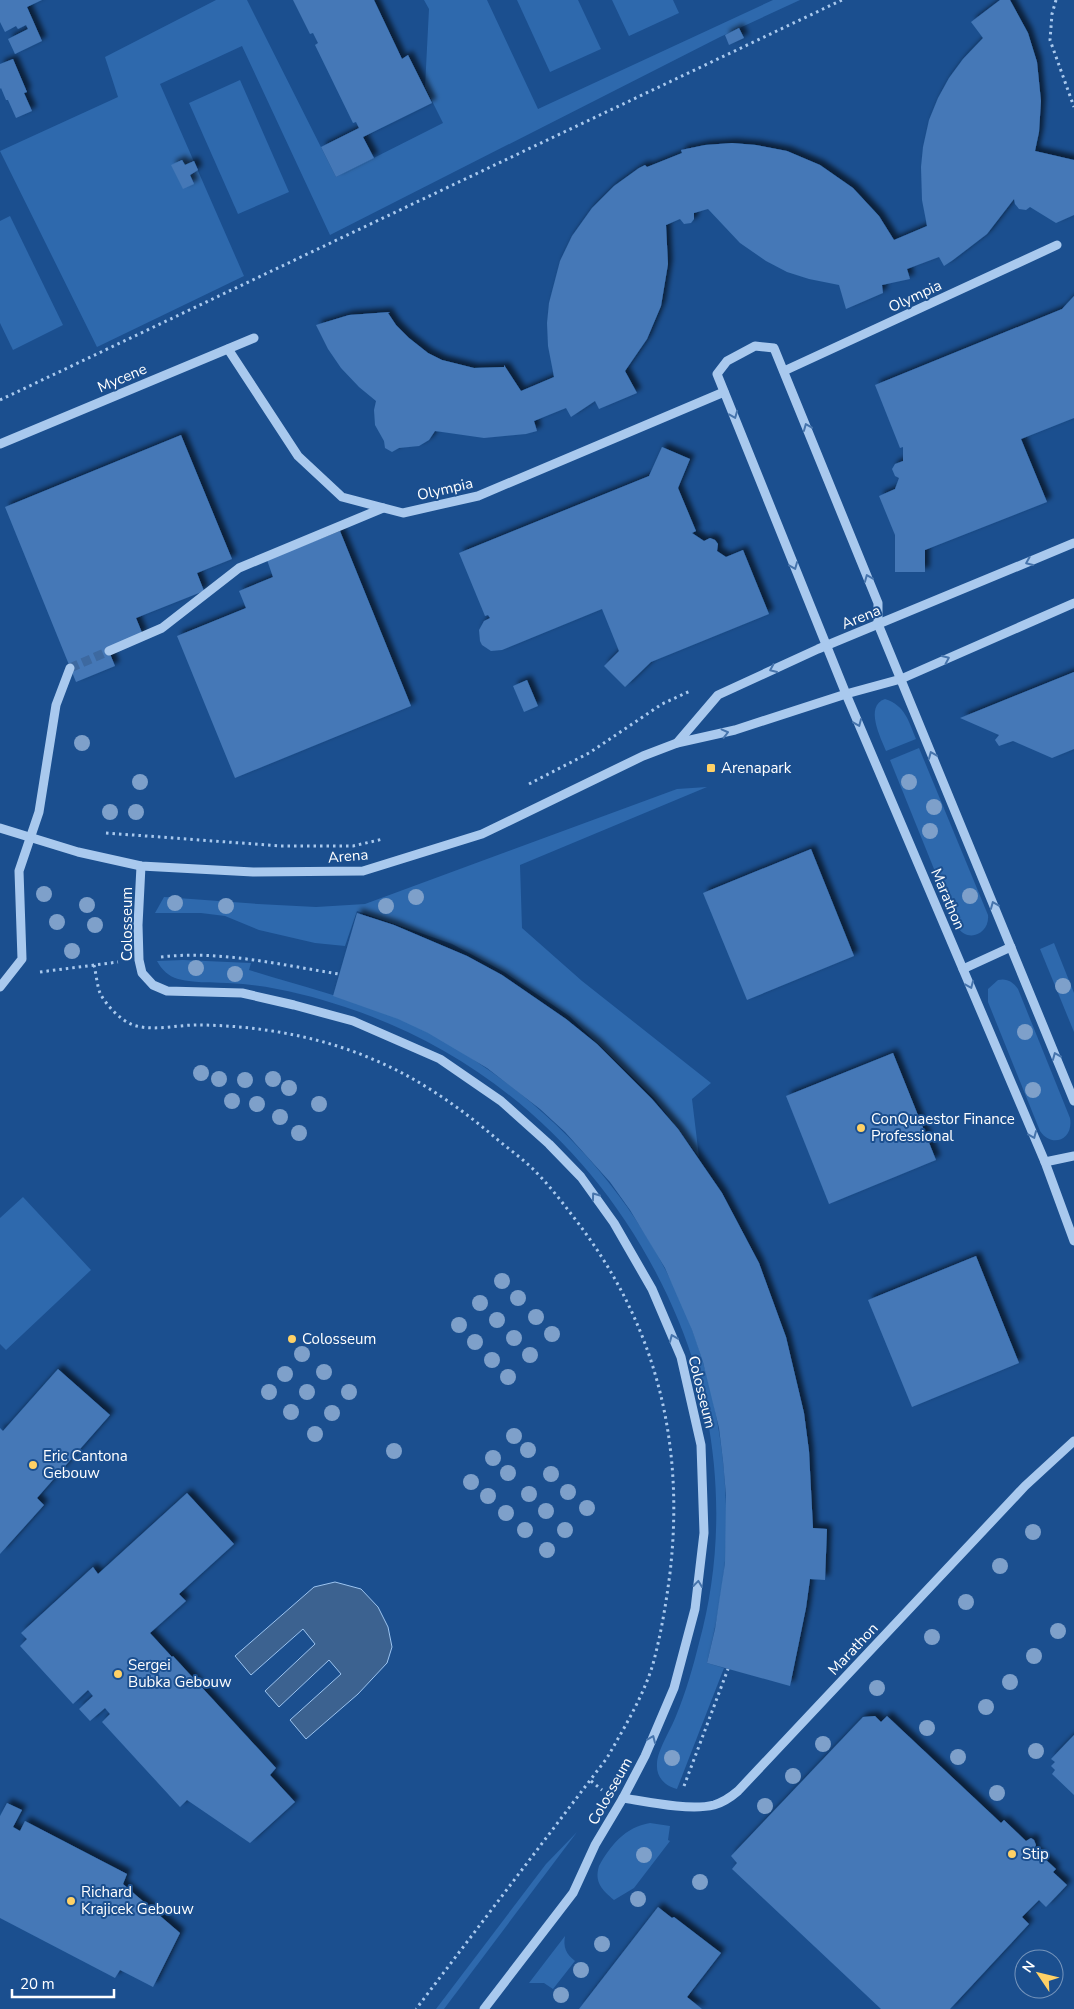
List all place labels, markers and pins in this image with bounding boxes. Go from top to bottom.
place label: Arenapark [721,758,792,778]
marker: Arenapark [705,762,717,774]
place label: ConQuaestor Finance Professional [871,1109,1015,1146]
marker: ConQuaestor Finance Professional [855,1122,867,1134]
place label: Colosseum [302,1329,376,1349]
marker: Colosseum [286,1333,298,1345]
place label: Eric Cantona Gebouw [43,1446,128,1483]
marker: Eric Cantona Gebouw [27,1459,39,1471]
place label: Sergei Bubka Gebouw [128,1655,232,1692]
marker: Sergei Bubka Gebouw [112,1668,124,1680]
place label: Stip [1022,1844,1049,1864]
marker: Stip [1006,1848,1018,1860]
place label: Richard Krajicek Gebouw [81,1882,194,1919]
marker: Richard Krajicek Gebouw [65,1895,77,1907]

